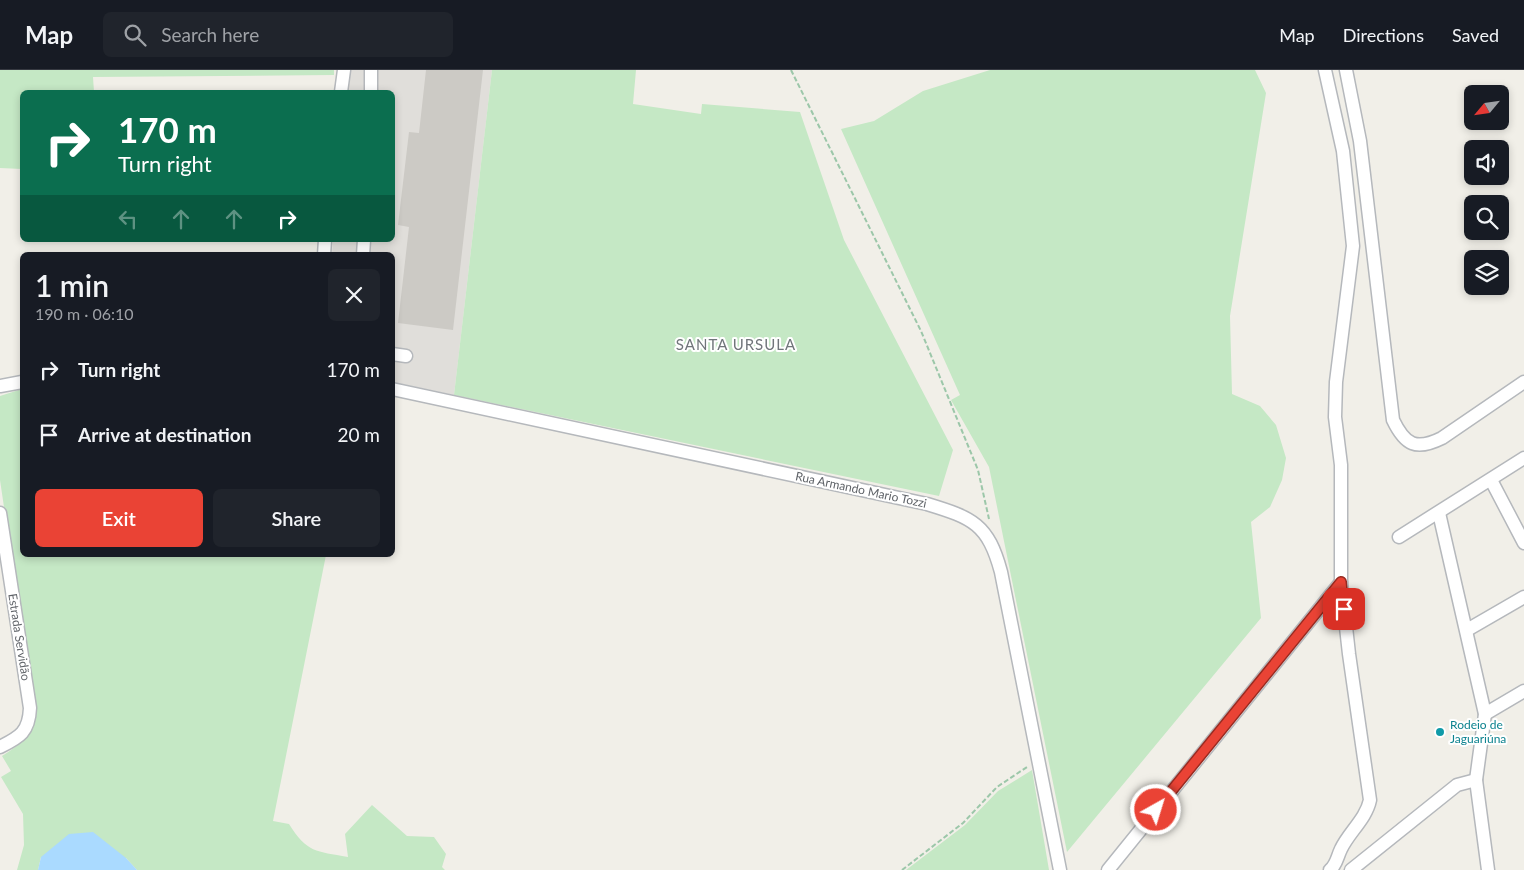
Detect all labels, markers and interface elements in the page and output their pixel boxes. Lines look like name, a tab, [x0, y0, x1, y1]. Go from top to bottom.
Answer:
search box	[103, 12, 453, 57]
text: Map	[25, 20, 73, 49]
icon: search	[121, 21, 149, 49]
text: Search here	[161, 23, 259, 46]
text: Map	[1279, 24, 1315, 46]
text: Directions	[1343, 24, 1424, 46]
text: Saved	[1452, 24, 1499, 46]
north arrow	[1464, 85, 1509, 130]
map controls	[1464, 85, 1509, 295]
text: 170 m	[118, 108, 217, 150]
icon: right	[35, 110, 100, 175]
button: sound	[1464, 140, 1509, 185]
text: Turn right	[118, 150, 212, 177]
button: search	[1464, 195, 1509, 240]
icon: left	[114, 205, 142, 233]
icon: ahead	[167, 205, 195, 233]
icon: ahead	[220, 205, 248, 233]
icon: right	[273, 205, 301, 233]
button: layers	[1464, 250, 1509, 295]
text: 1 min	[35, 267, 109, 303]
button: close	[328, 269, 380, 321]
text: 190 m · 06:10	[35, 304, 134, 323]
district label: SANTA URSULA	[676, 335, 796, 353]
icon: right	[35, 356, 63, 384]
text: Turn right	[78, 358, 160, 381]
text: 170 m	[326, 358, 380, 381]
icon: arrive	[35, 421, 63, 449]
text: Arrive at destination	[78, 423, 251, 446]
text: 20 m	[337, 423, 380, 446]
street label: Rua Armando Mario Tozzi	[794, 468, 928, 511]
button: Exit	[35, 489, 203, 547]
button: Share	[213, 489, 380, 547]
pin	[1323, 588, 1365, 630]
street label: Estrada Servidão	[5, 592, 34, 682]
icon: arrive	[1330, 595, 1358, 623]
place label: Rodeio de Jaguariúna	[1450, 717, 1506, 746]
marker: Rodeio de Jaguariúna	[1434, 726, 1446, 738]
position arrow	[1129, 783, 1181, 835]

